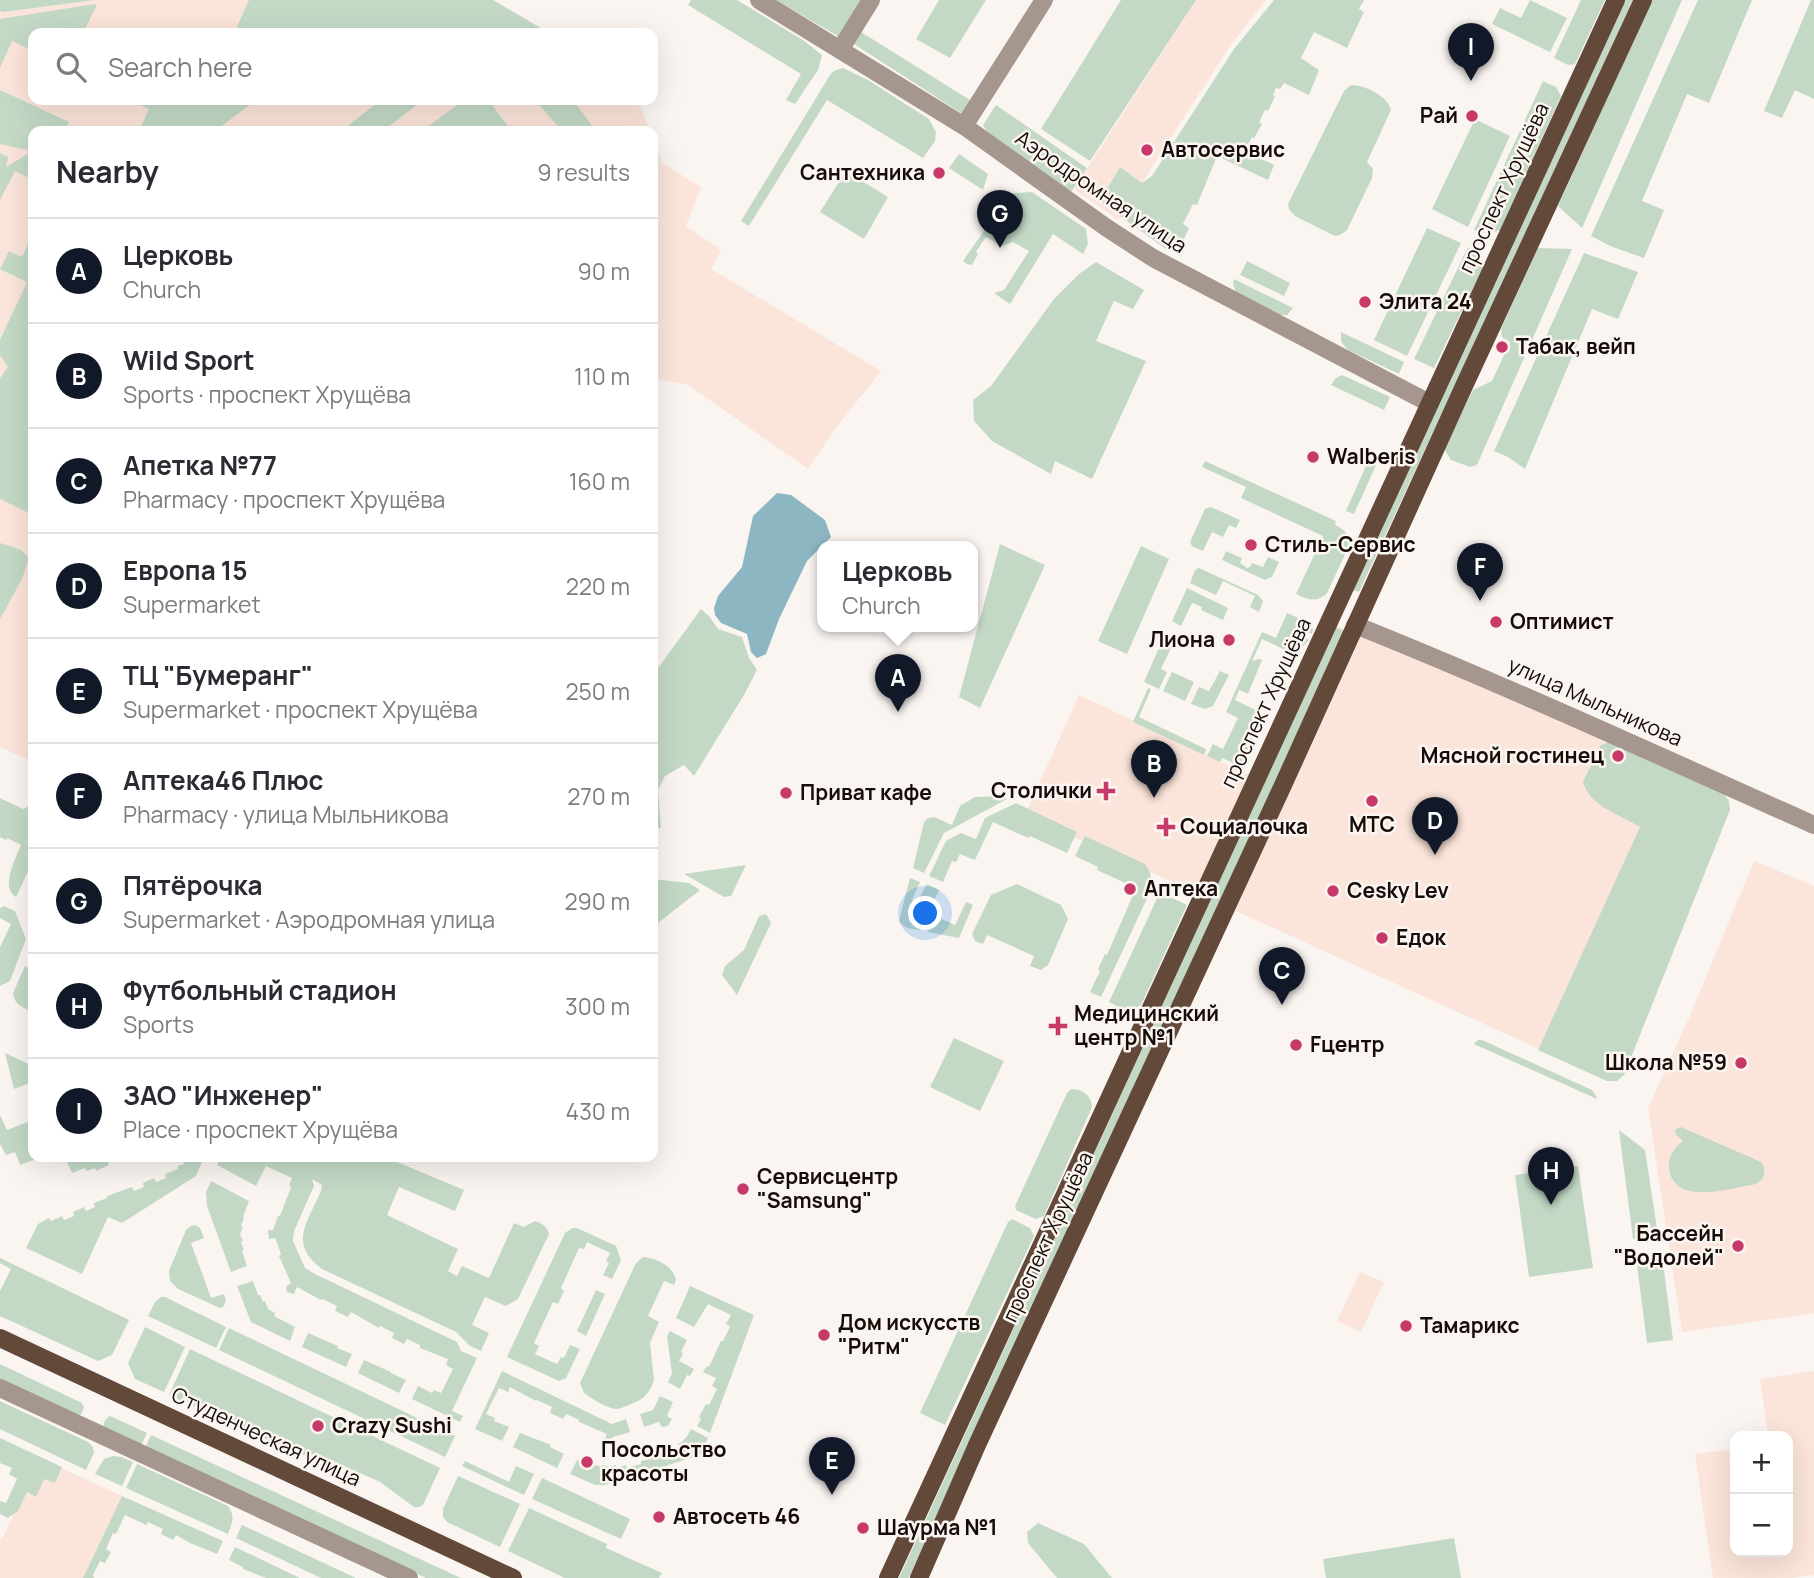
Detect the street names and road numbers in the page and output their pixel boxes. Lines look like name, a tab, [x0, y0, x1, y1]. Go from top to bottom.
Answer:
street label: проспект Хрущёва	[1451, 98, 1555, 277]
street label: Аэродромная улица	[1010, 123, 1193, 259]
street label: проспект Хрущёва	[1213, 613, 1317, 792]
street label: улица Мыльникова	[1504, 650, 1687, 752]
street label: проспект Хрущёва	[995, 1147, 1099, 1326]
street label: Студенческая улица	[167, 1380, 366, 1492]

